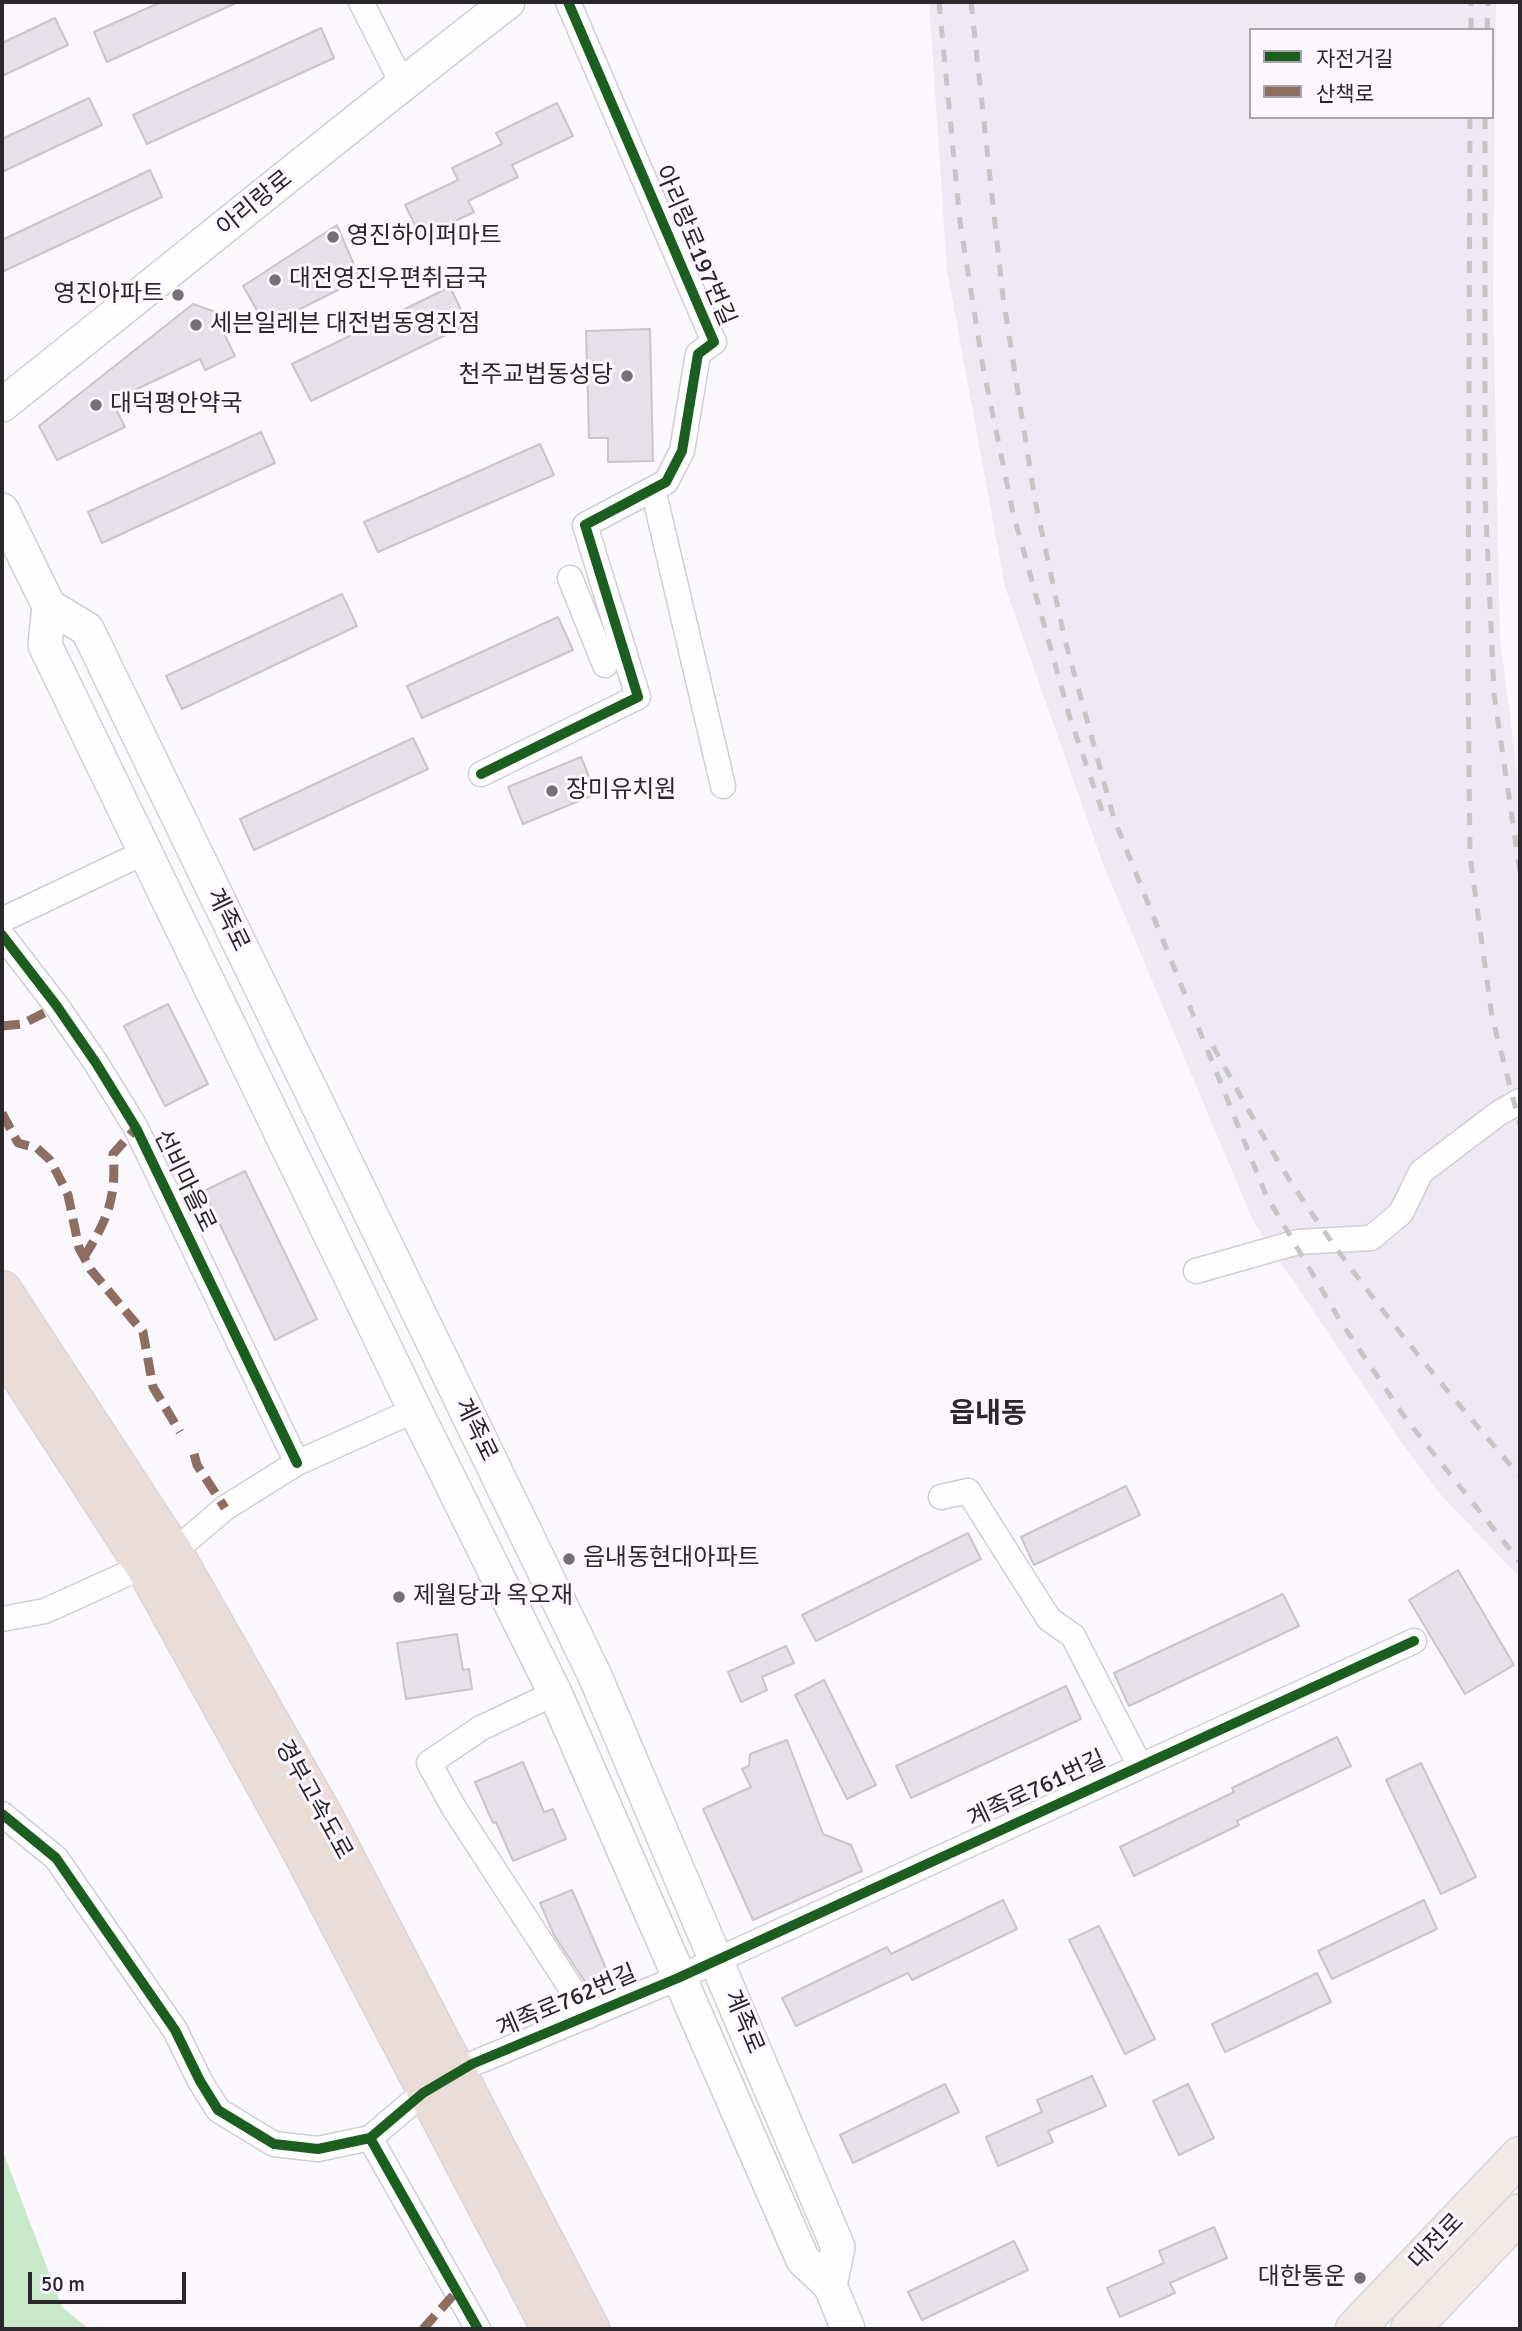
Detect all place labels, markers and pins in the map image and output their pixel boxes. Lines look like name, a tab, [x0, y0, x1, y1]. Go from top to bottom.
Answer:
place label: 영진하이퍼마트	[347, 223, 502, 251]
marker: 영진하이퍼마트	[325, 229, 341, 245]
place label: 대전영진우편취급국	[289, 266, 488, 294]
marker: 대전영진우편취급국	[267, 272, 283, 288]
place label: 영진아파트	[54, 281, 164, 309]
marker: 영진아파트	[170, 287, 186, 303]
place label: 세븐일레븐 대전법동영진점	[210, 311, 480, 339]
marker: 세븐일레븐 대전법동영진점	[188, 317, 204, 333]
place label: 천주교법동성당	[458, 362, 613, 390]
marker: 천주교법동성당	[619, 368, 635, 384]
place label: 대덕평안약국	[110, 391, 242, 419]
marker: 대덕평안약국	[88, 397, 104, 413]
place label: 장미유치원	[566, 777, 676, 805]
marker: 장미유치원	[544, 783, 560, 799]
place label: 읍내동현대아파트	[583, 1545, 760, 1573]
marker: 읍내동현대아파트	[561, 1551, 577, 1567]
place label: 제월당과 옥오재	[413, 1583, 573, 1611]
marker: 제월당과 옥오재	[391, 1589, 407, 1605]
place label: 대한통운	[1258, 2264, 1346, 2292]
marker: 대한통운	[1352, 2270, 1368, 2286]

